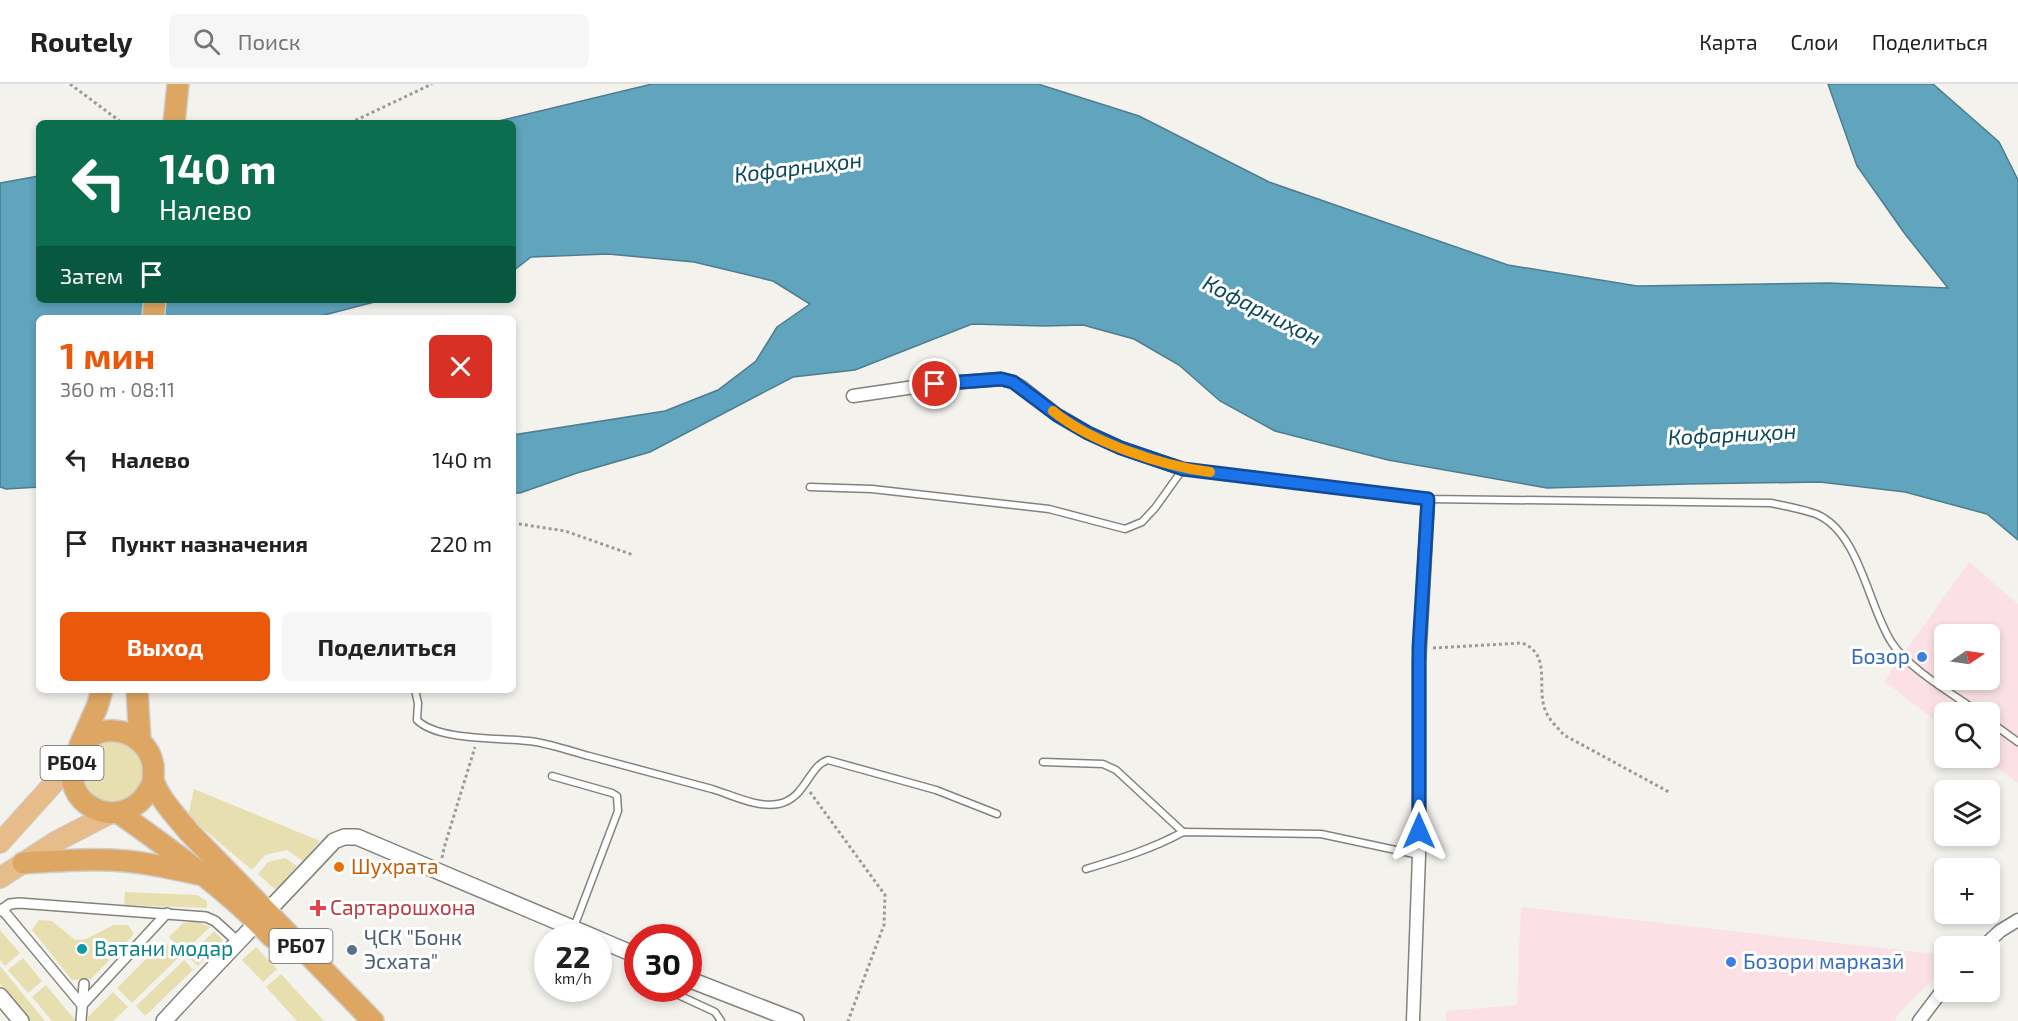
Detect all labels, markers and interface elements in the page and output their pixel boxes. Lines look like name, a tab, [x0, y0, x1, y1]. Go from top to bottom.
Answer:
search box	[169, 14, 589, 68]
text: Routely	[30, 24, 133, 58]
icon: search	[190, 25, 223, 58]
text: Поиск	[238, 28, 301, 54]
text: Карта	[1699, 29, 1758, 54]
text: Слои	[1791, 29, 1839, 54]
text: Поделиться	[1872, 29, 1988, 54]
text: 140 m	[159, 142, 276, 192]
icon: left	[60, 144, 138, 222]
water label: Кофарниҳон	[732, 145, 863, 187]
text: Налево	[159, 193, 252, 225]
icon: arrive	[135, 258, 168, 291]
text: Затем	[60, 262, 123, 288]
water label: Кофарниҳон	[1199, 268, 1326, 350]
text: 1 мин	[60, 333, 155, 376]
button: close	[429, 335, 492, 398]
pin	[909, 358, 960, 409]
icon: arrive	[918, 367, 951, 400]
text: 360 m · 08:11	[60, 377, 175, 401]
water label: Кофарниҳон	[1667, 417, 1797, 449]
icon: left	[60, 443, 93, 476]
text: Налево	[111, 446, 190, 472]
text: 140 m	[432, 446, 492, 472]
icon: arrive	[60, 527, 93, 560]
text: Пункт назначения	[111, 530, 308, 556]
text: 220 m	[430, 530, 492, 556]
button: Выход	[60, 612, 270, 681]
button: Поделиться	[282, 612, 492, 681]
north arrow	[1934, 624, 2000, 690]
map controls	[1934, 624, 2000, 1002]
place label: Бозор	[1851, 643, 1910, 668]
marker: Бозор	[1915, 650, 1929, 664]
button: search	[1934, 702, 2000, 768]
road number: РБ04	[40, 746, 104, 780]
button: layers	[1934, 780, 2000, 846]
position arrow	[1387, 799, 1451, 863]
place label: Шухрата	[351, 853, 439, 879]
button: +	[1934, 858, 2000, 924]
marker: Шухрата	[332, 860, 346, 874]
place label: Сартарошхона	[330, 894, 476, 919]
marker: Сартарошхона	[311, 901, 325, 915]
place label: ҶСК "Бонк Эсхата"	[364, 924, 462, 973]
speed limit sign: 30	[624, 924, 702, 1002]
road number: РБ07	[270, 929, 332, 963]
place label: Ватани модар	[94, 935, 233, 960]
button: −	[1934, 936, 2000, 1002]
text: 22	[556, 938, 590, 974]
marker: Ватани модар	[75, 942, 89, 956]
marker: ҶСК "Бонк Эсхата"	[345, 943, 359, 957]
place label: Бозори марказӣ	[1743, 948, 1904, 973]
marker: Бозори марказӣ	[1724, 955, 1738, 969]
text: km/h	[554, 969, 592, 987]

